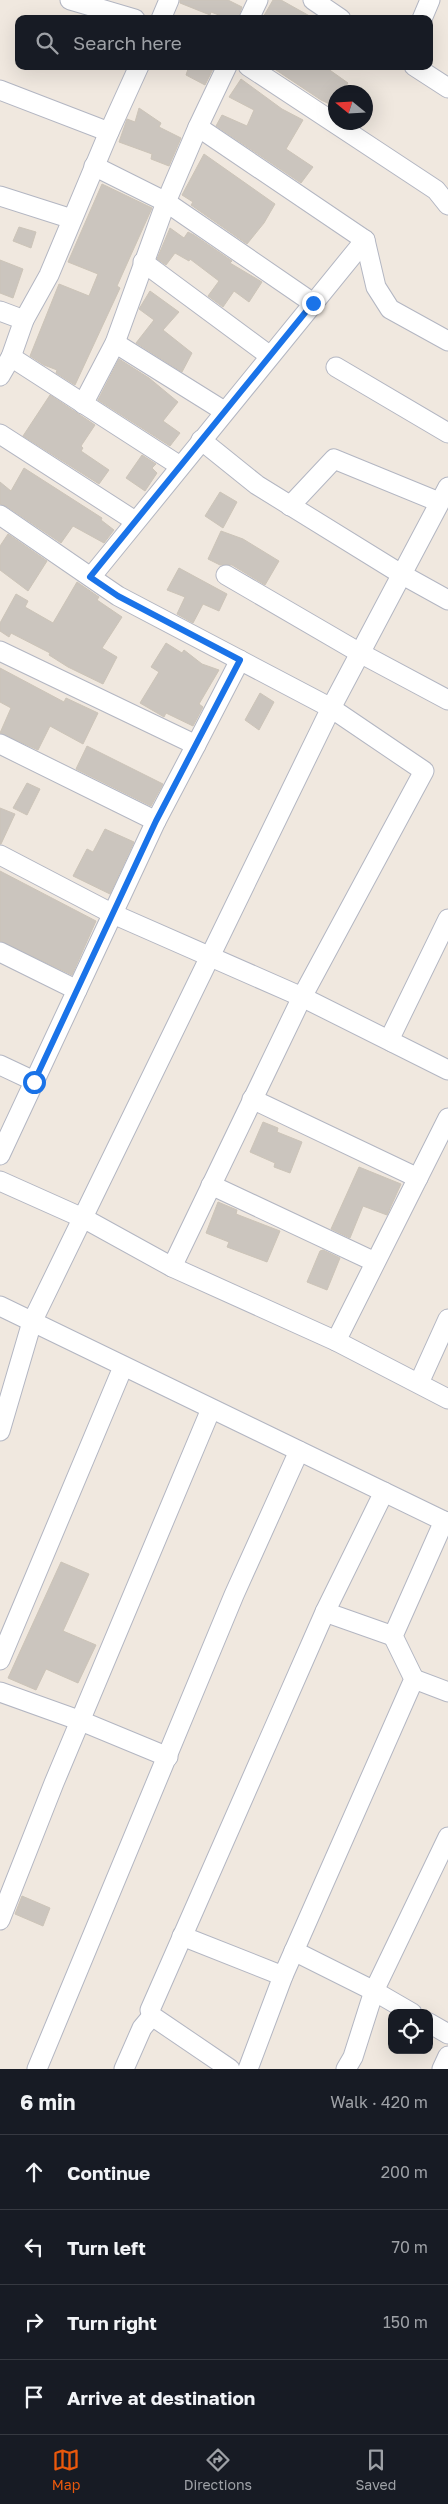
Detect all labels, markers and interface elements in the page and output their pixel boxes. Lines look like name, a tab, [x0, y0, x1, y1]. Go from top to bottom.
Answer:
search box	[15, 15, 433, 70]
icon: search	[33, 29, 61, 57]
text: Search here	[73, 31, 182, 54]
north arrow	[328, 85, 373, 130]
route end	[302, 292, 325, 315]
route start	[23, 1071, 46, 1094]
map controls	[388, 2009, 433, 2054]
button: locate	[388, 2009, 433, 2054]
text: 6 min	[20, 2089, 75, 2115]
text: Walk · 420 m	[330, 2092, 428, 2112]
icon: ahead	[20, 2158, 48, 2186]
text: Continue	[67, 2161, 150, 2184]
text: 200 m	[381, 2162, 428, 2182]
icon: left	[20, 2233, 48, 2261]
text: Turn left	[67, 2236, 146, 2259]
text: 70 m	[391, 2237, 428, 2257]
icon: right	[20, 2308, 48, 2336]
text: Turn right	[67, 2311, 157, 2334]
text: 150 m	[383, 2312, 428, 2332]
icon: arrive	[20, 2383, 48, 2411]
text: Arrive at destination	[67, 2386, 255, 2409]
tab: Map	[52, 2446, 80, 2493]
tab: Directions	[184, 2446, 252, 2493]
tab: Saved	[355, 2446, 396, 2493]

